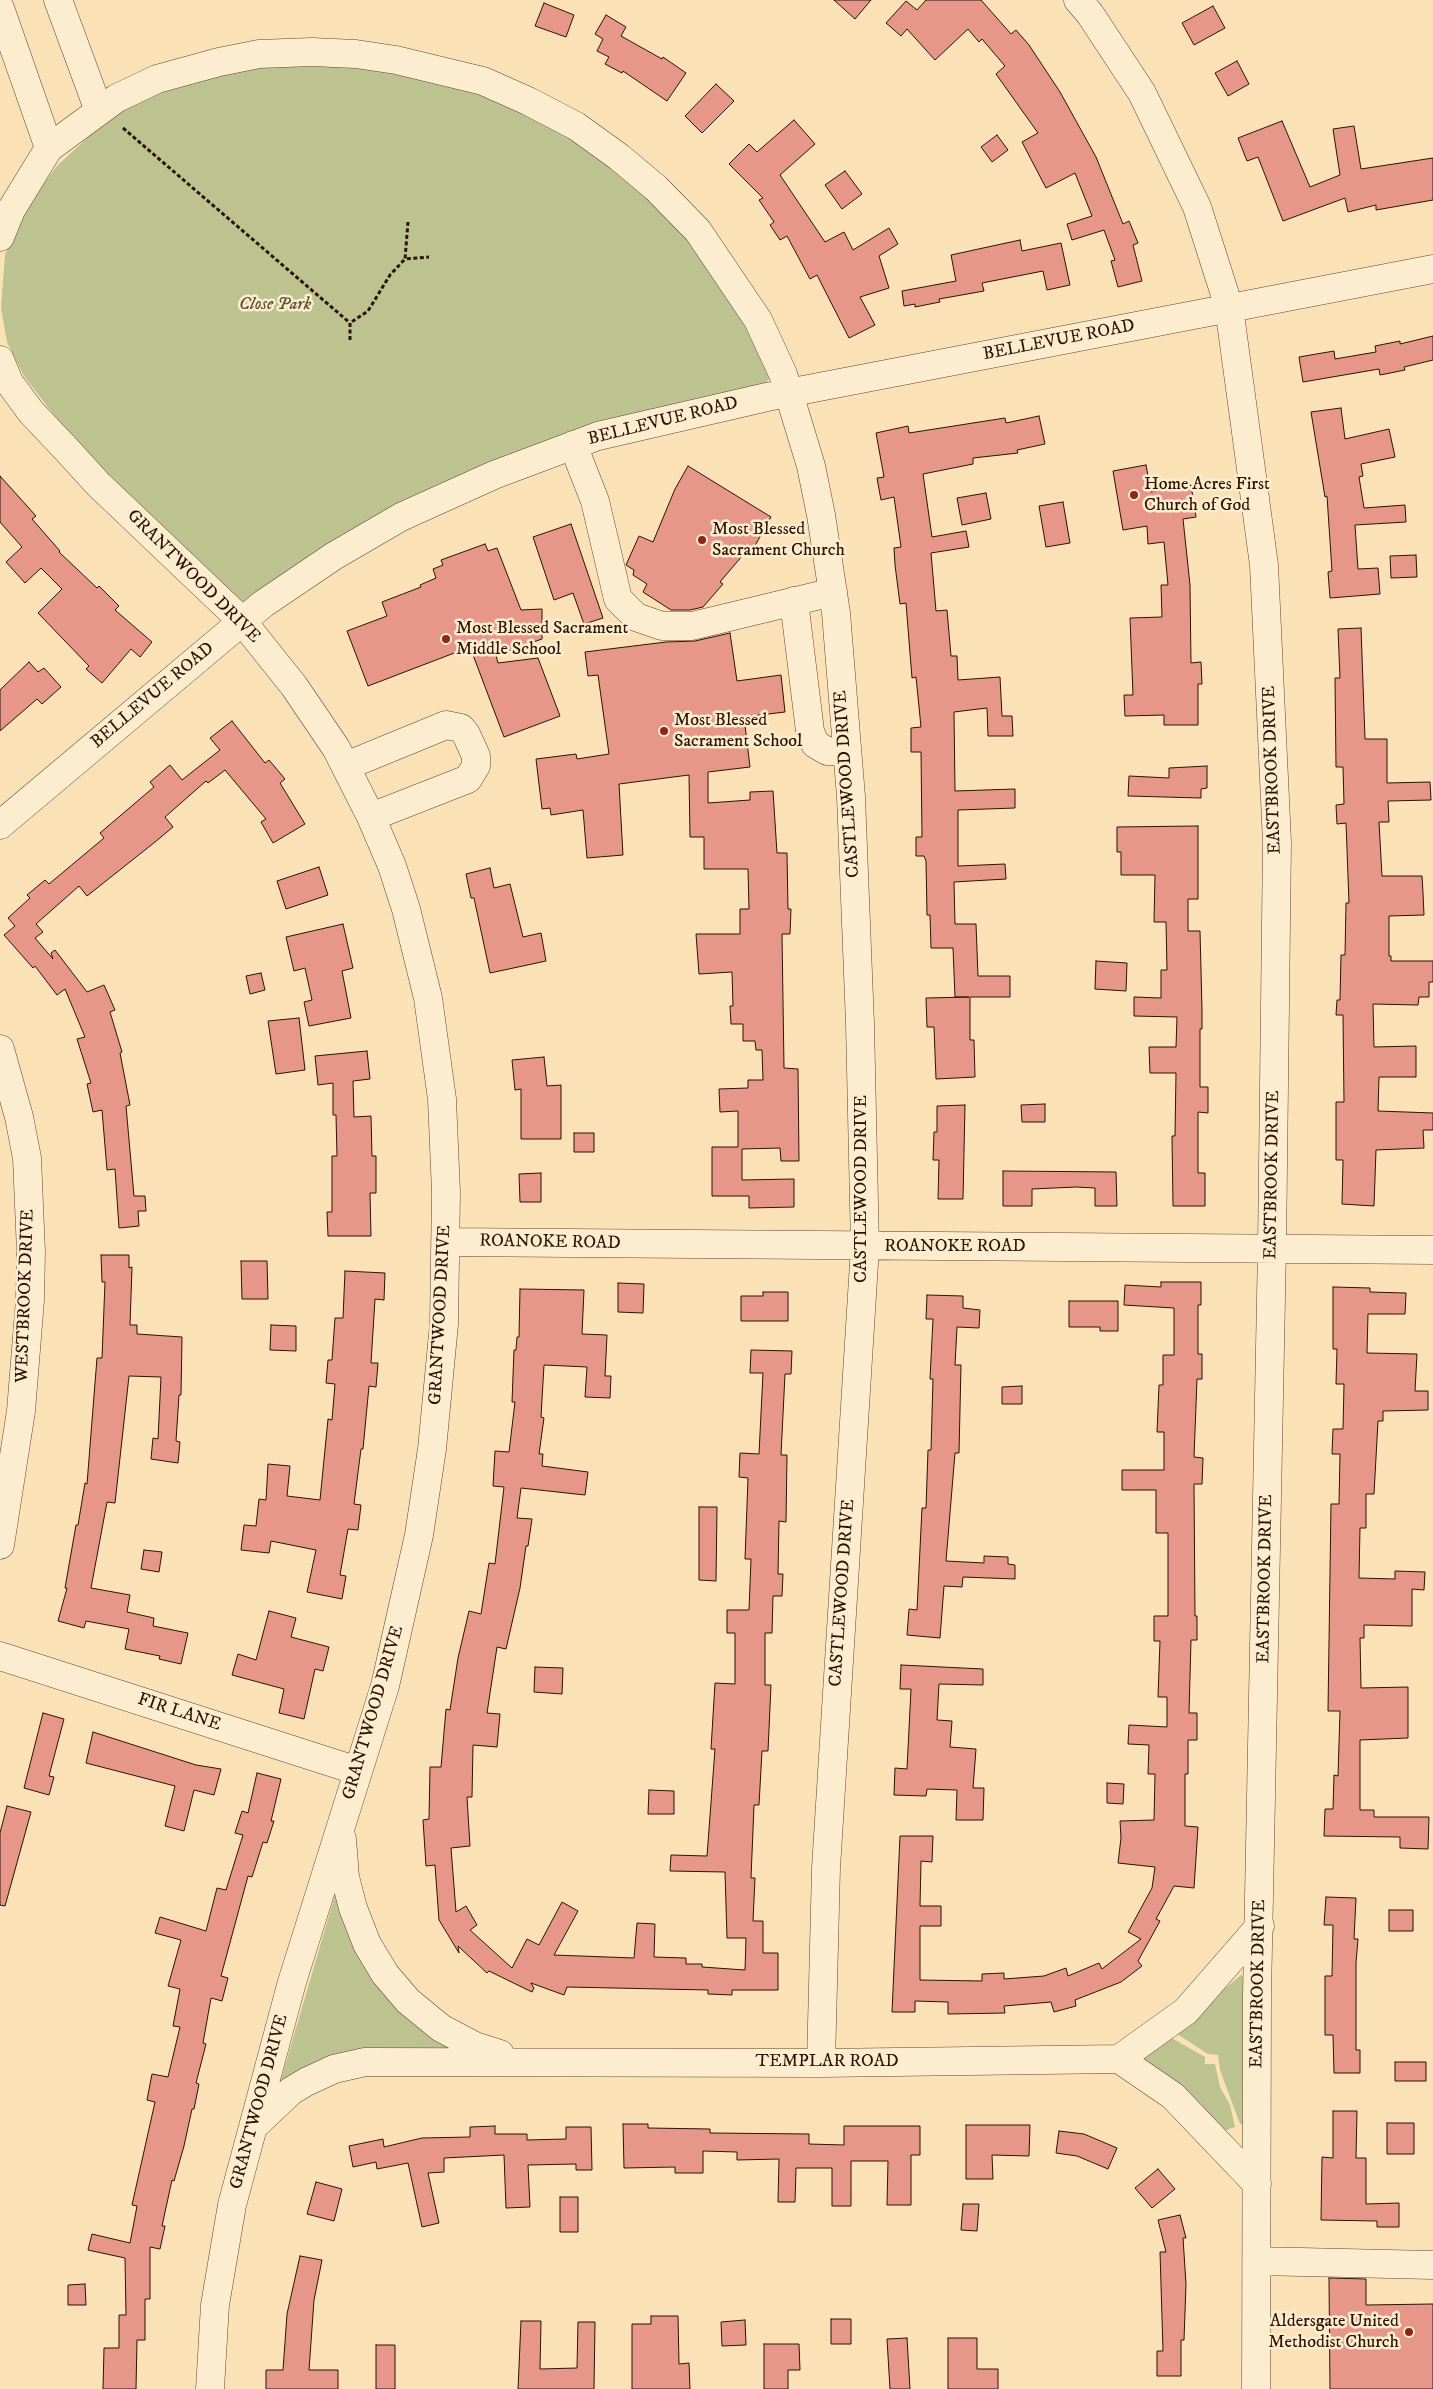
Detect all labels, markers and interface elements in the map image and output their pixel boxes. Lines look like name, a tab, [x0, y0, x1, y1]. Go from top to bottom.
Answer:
park label: Close Park	[239, 294, 311, 316]
street label: BELLEVUE ROAD	[981, 316, 1137, 366]
street label: BELLEVUE ROAD	[586, 393, 740, 451]
place label: Home Acres First Church of God	[1144, 474, 1270, 516]
marker: Home Acres First Church of God	[1128, 489, 1140, 501]
street label: GRANTWOOD DRIVE	[122, 506, 264, 648]
place label: Most Blessed Sacrament Church	[712, 519, 845, 562]
marker: Most Blessed Sacrament Church	[696, 534, 708, 546]
place label: Most Blessed Sacrament Middle School	[456, 618, 628, 660]
marker: Most Blessed Sacrament Middle School	[440, 633, 452, 645]
street label: BELLEVUE ROAD	[87, 638, 219, 754]
street label: EASTBROOK DRIVE	[1259, 685, 1287, 855]
street label: CASTLEWOOD DRIVE	[831, 690, 865, 878]
place label: Most Blessed Sacrament School	[674, 710, 802, 752]
marker: Most Blessed Sacrament School	[658, 725, 670, 737]
street label: EASTBROOK DRIVE	[1261, 1090, 1285, 1260]
street label: CASTLEWOOD DRIVE	[851, 1095, 873, 1283]
street label: WESTBROOK DRIVE	[12, 1209, 40, 1383]
street label: GRANTWOOD DRIVE	[426, 1224, 456, 1406]
street label: ROANOKE ROAD	[479, 1231, 621, 1255]
street label: ROANOKE ROAD	[884, 1236, 1026, 1258]
street label: EASTBROOK DRIVE	[1254, 1494, 1278, 1664]
street label: CASTLEWOOD DRIVE	[826, 1499, 860, 1687]
street label: GRANTWOOD DRIVE	[339, 1623, 409, 1803]
street label: FIR LANE	[135, 1689, 223, 1737]
street label: EASTBROOK DRIVE	[1247, 1899, 1271, 2069]
street label: GRANTWOOD DRIVE	[226, 2012, 294, 2192]
street label: TEMPLAR ROAD	[755, 2051, 899, 2073]
place label: Aldersgate United Methodist Church	[1268, 2311, 1399, 2354]
marker: Aldersgate United Methodist Church	[1403, 2326, 1415, 2338]

